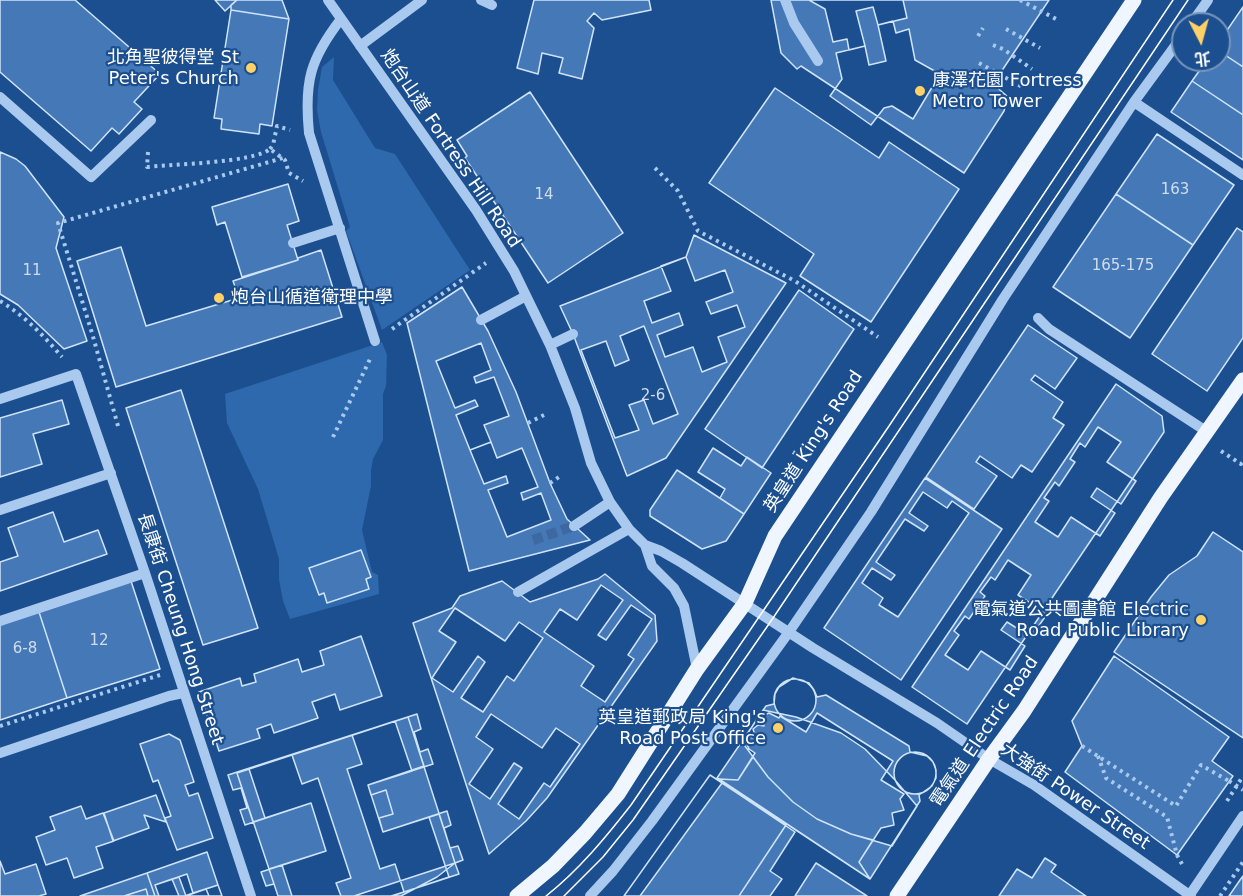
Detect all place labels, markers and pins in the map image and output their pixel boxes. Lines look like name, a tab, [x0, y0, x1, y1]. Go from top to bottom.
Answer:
place label: 北角聖彼得堂 St Peter's Church	[107, 47, 239, 90]
marker: 北角聖彼得堂 St Peter's Church	[244, 61, 258, 75]
place label: 康澤花園 Fortress Metro Tower	[932, 70, 1082, 112]
marker: 康澤花園 Fortress Metro Tower	[913, 84, 927, 98]
place label: 炮台山循道衛理中學	[231, 287, 393, 309]
marker: 炮台山循道衛理中學	[212, 291, 226, 305]
place label: 電氣道公共圖書館 Electric Road Public Library	[973, 599, 1189, 642]
marker: 電氣道公共圖書館 Electric Road Public Library	[1194, 613, 1208, 627]
place label: 英皇道郵政局 King's Road Post Office	[598, 707, 766, 750]
marker: 英皇道郵政局 King's Road Post Office	[771, 721, 785, 735]

